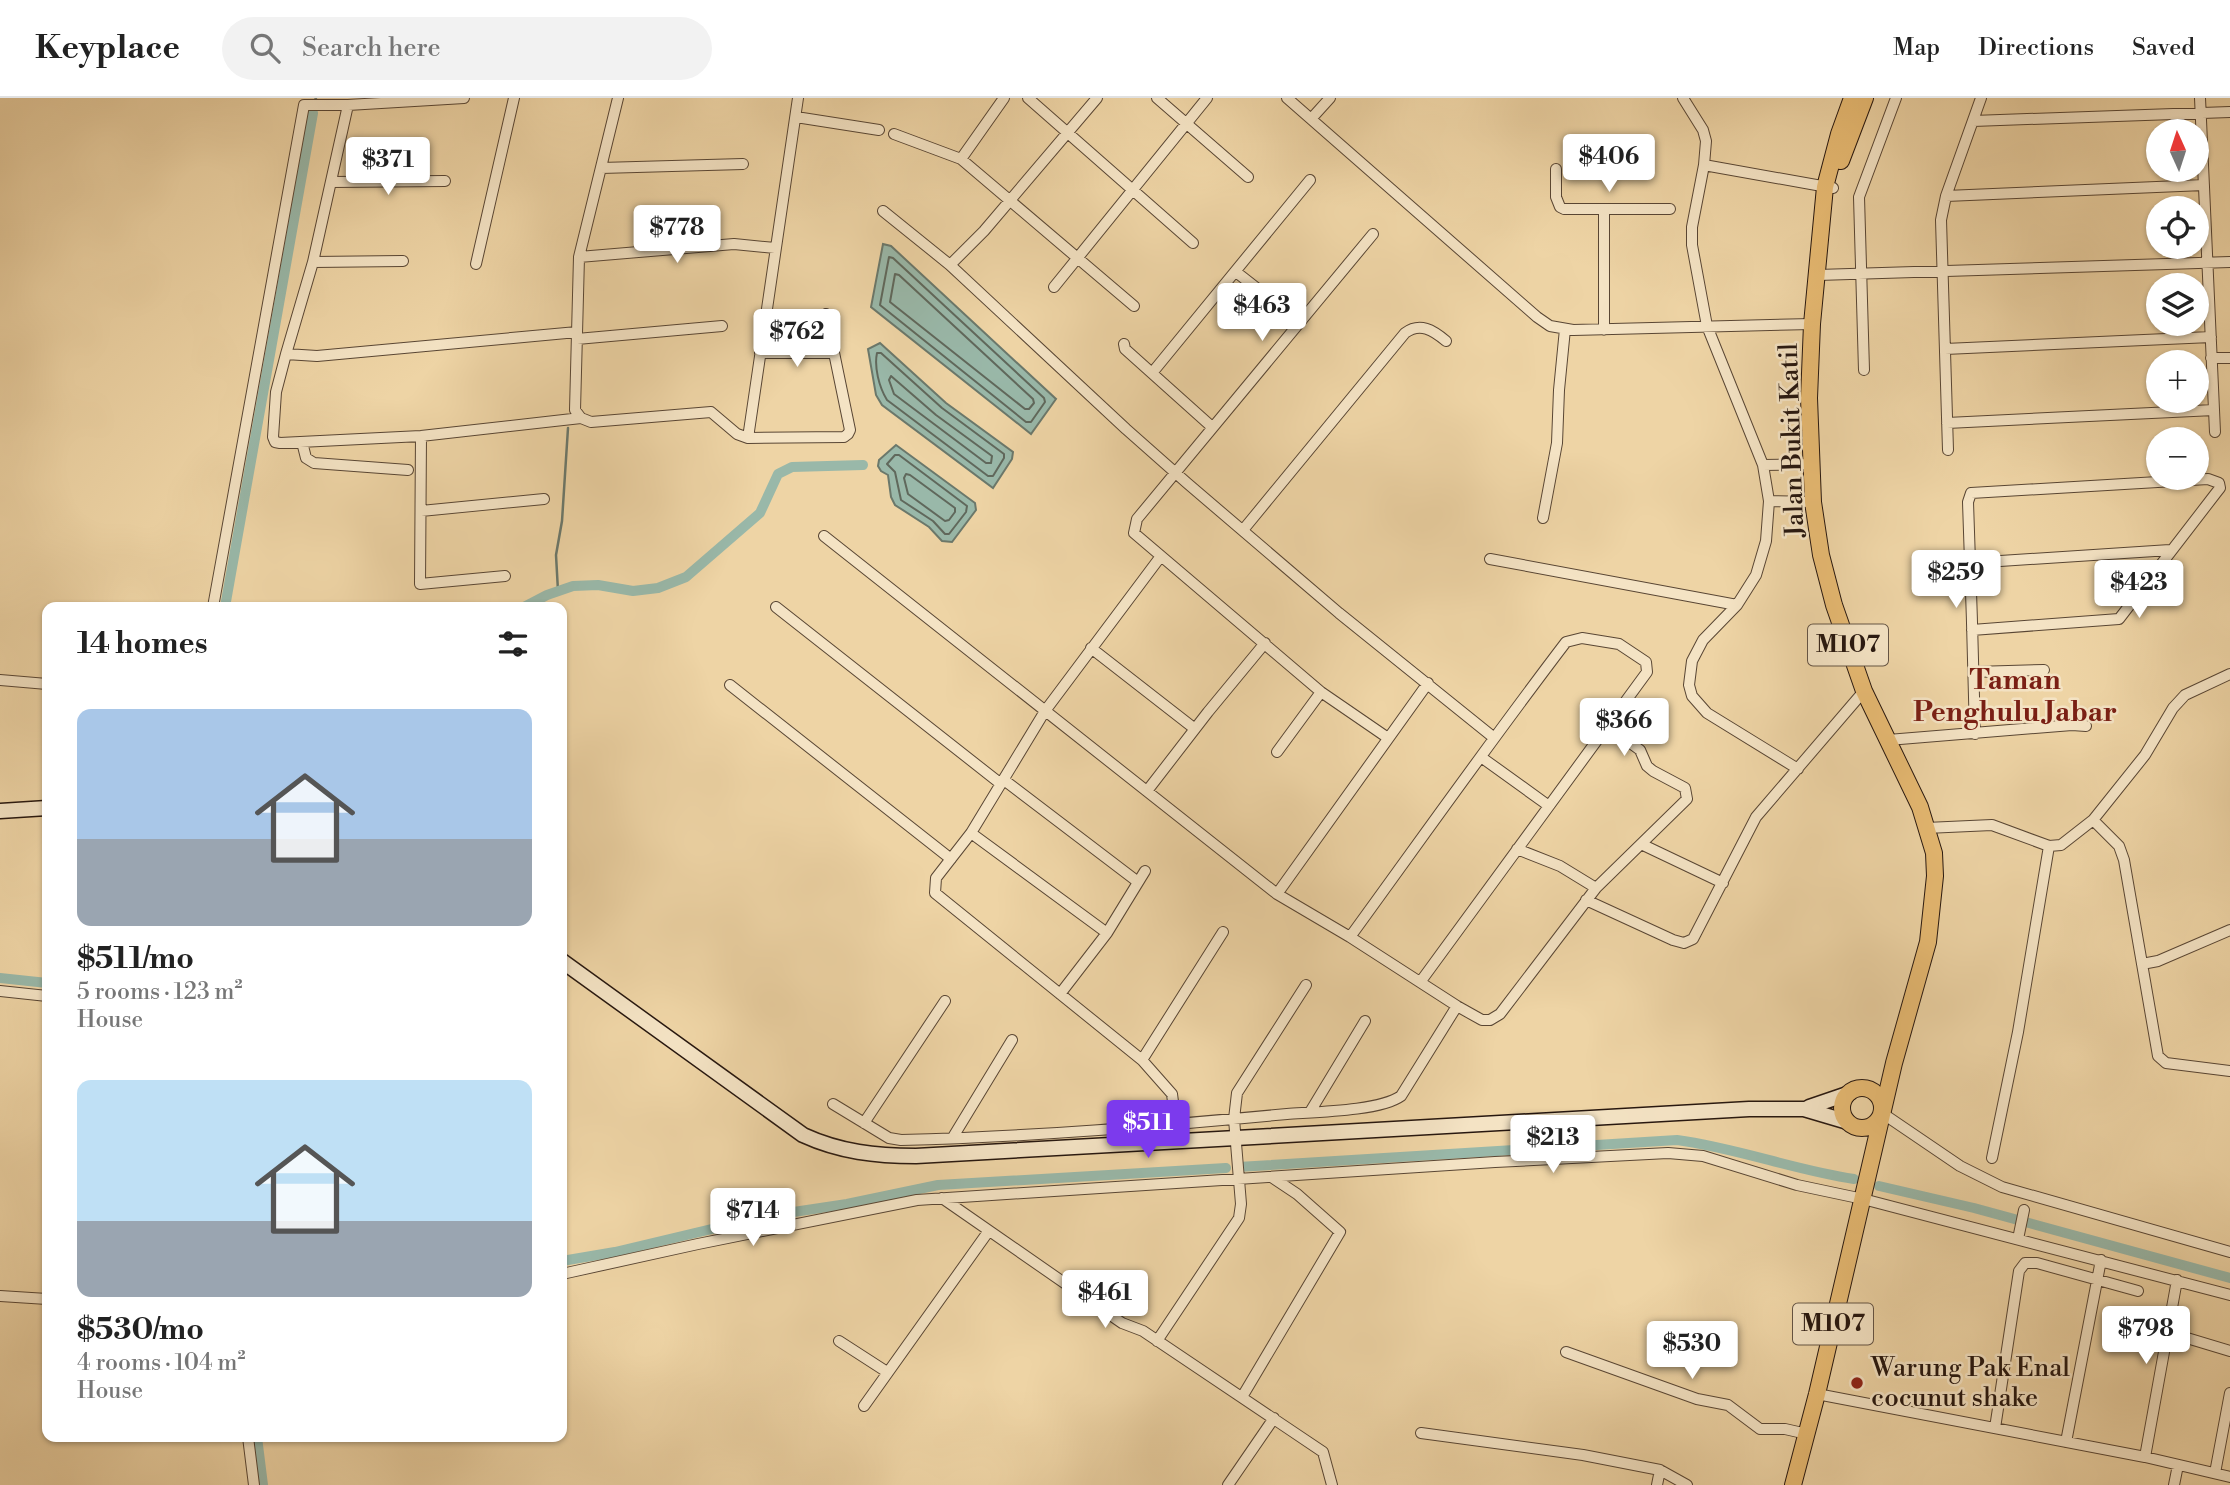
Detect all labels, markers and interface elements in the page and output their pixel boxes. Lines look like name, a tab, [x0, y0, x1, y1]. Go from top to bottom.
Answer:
search box	[222, 17, 712, 80]
text: Keyplace	[35, 28, 180, 69]
icon: search	[246, 29, 284, 67]
text: Search here	[302, 32, 441, 64]
text: Map	[1893, 33, 1940, 63]
text: Directions	[1978, 33, 2094, 63]
text: Saved	[2132, 33, 2195, 63]
north arrow	[2146, 119, 2208, 182]
map controls	[2146, 119, 2209, 490]
pin: $406	[1568, 134, 1650, 194]
pin: $371	[347, 138, 429, 197]
text: $406	[1579, 143, 1639, 171]
text: $371	[362, 146, 414, 174]
button: locate	[2146, 196, 2209, 259]
pin: $778	[636, 206, 718, 265]
text: $778	[650, 214, 704, 242]
button: layers	[2146, 273, 2209, 336]
pin: $463	[1221, 284, 1303, 343]
text: $463	[1233, 292, 1291, 320]
pin: $762	[756, 310, 838, 369]
text: $762	[769, 318, 825, 346]
street label: Jalan Bukit Katil	[1773, 342, 1811, 539]
button: +	[2146, 350, 2209, 413]
button: −	[2146, 427, 2209, 490]
pin: $259	[1915, 550, 1997, 610]
text: $259	[1928, 559, 1984, 587]
pin: $423	[2098, 560, 2180, 620]
text: $423	[2110, 569, 2168, 597]
road number: M107	[1808, 624, 1888, 666]
text: 14 homes	[77, 625, 208, 663]
icon: filters	[494, 625, 532, 663]
district label: Taman Penghulu Jabar	[1913, 663, 2117, 730]
pin: $366	[1583, 698, 1665, 758]
text: $366	[1596, 707, 1652, 735]
icon: home	[242, 755, 368, 881]
text: $511/mo	[77, 940, 194, 978]
text: 5 rooms · 123 m²	[77, 978, 243, 1006]
text: House	[77, 1006, 143, 1034]
pin: $511	[1107, 1100, 1189, 1160]
text: $511	[1123, 1109, 1173, 1137]
pin: $213	[1512, 1116, 1594, 1175]
text: $213	[1526, 1124, 1580, 1152]
icon: home	[242, 1126, 368, 1252]
pin: $714	[712, 1188, 794, 1248]
text: $714	[726, 1197, 780, 1225]
pin: $461	[1064, 1270, 1146, 1330]
text: $461	[1078, 1279, 1132, 1307]
road number: M107	[1793, 1304, 1873, 1344]
pin: $798	[2105, 1306, 2187, 1366]
text: $530/mo	[77, 1311, 204, 1349]
text: $798	[2118, 1315, 2174, 1343]
pin: $530	[1651, 1322, 1733, 1381]
text: $530	[1663, 1330, 1721, 1358]
text: 4 rooms · 104 m²	[77, 1349, 246, 1377]
place label: Warung Pak Enal cocunut shake	[1870, 1352, 2070, 1414]
marker: Warung Pak Enal cocunut shake	[1849, 1375, 1865, 1391]
text: House	[77, 1377, 143, 1405]

